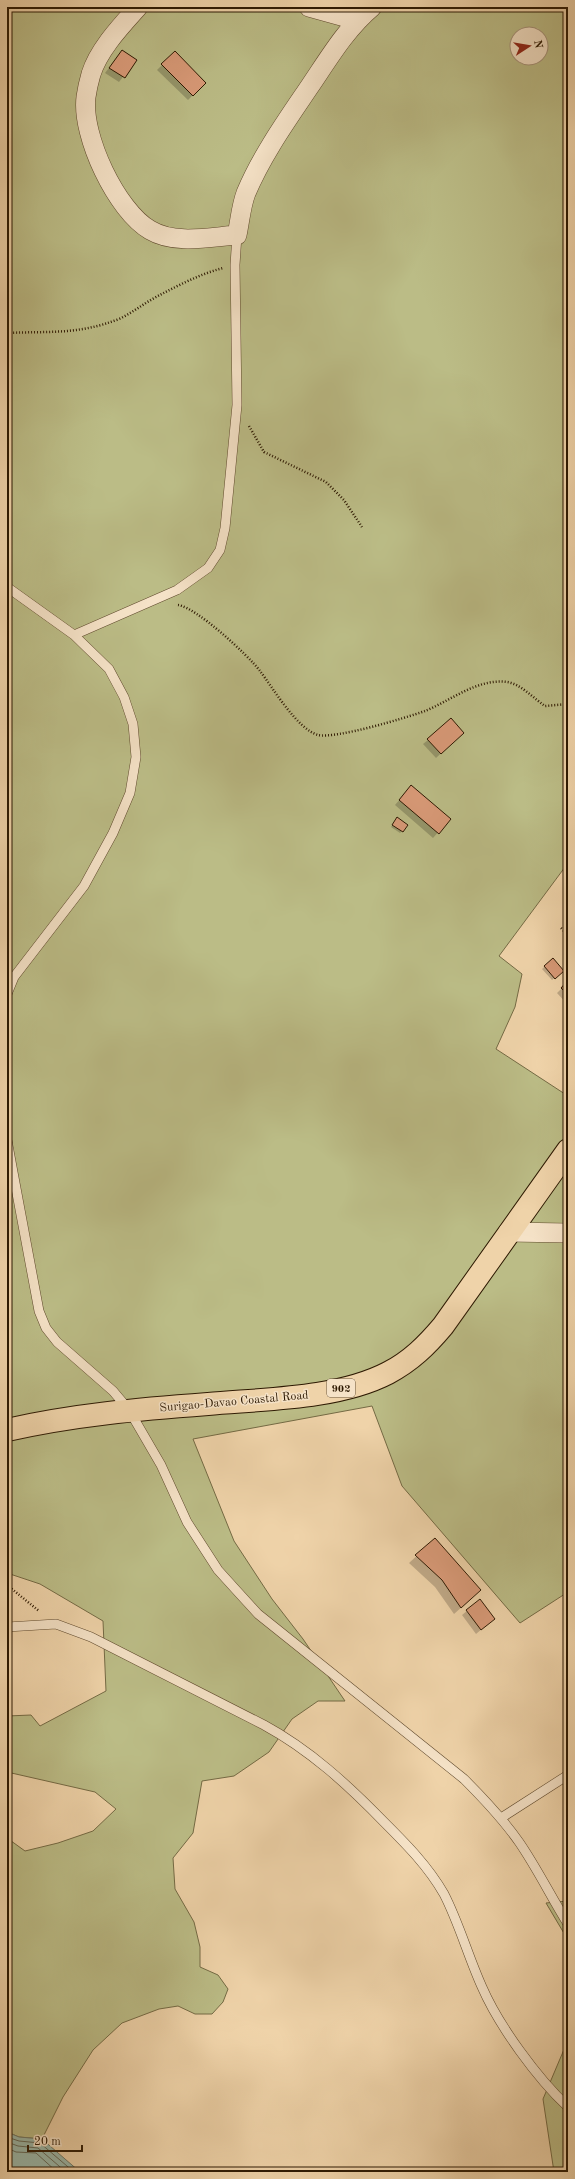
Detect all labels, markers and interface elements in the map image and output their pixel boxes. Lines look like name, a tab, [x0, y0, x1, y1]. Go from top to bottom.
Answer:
north arrow	[509, 26, 549, 66]
text: N	[531, 39, 544, 50]
road number: 902	[327, 1379, 355, 1397]
street label: Surigao-Davao Coastal Road	[159, 1390, 309, 1414]
scale bar	[28, 2127, 82, 2153]
text: 20 m	[34, 2136, 61, 2148]

